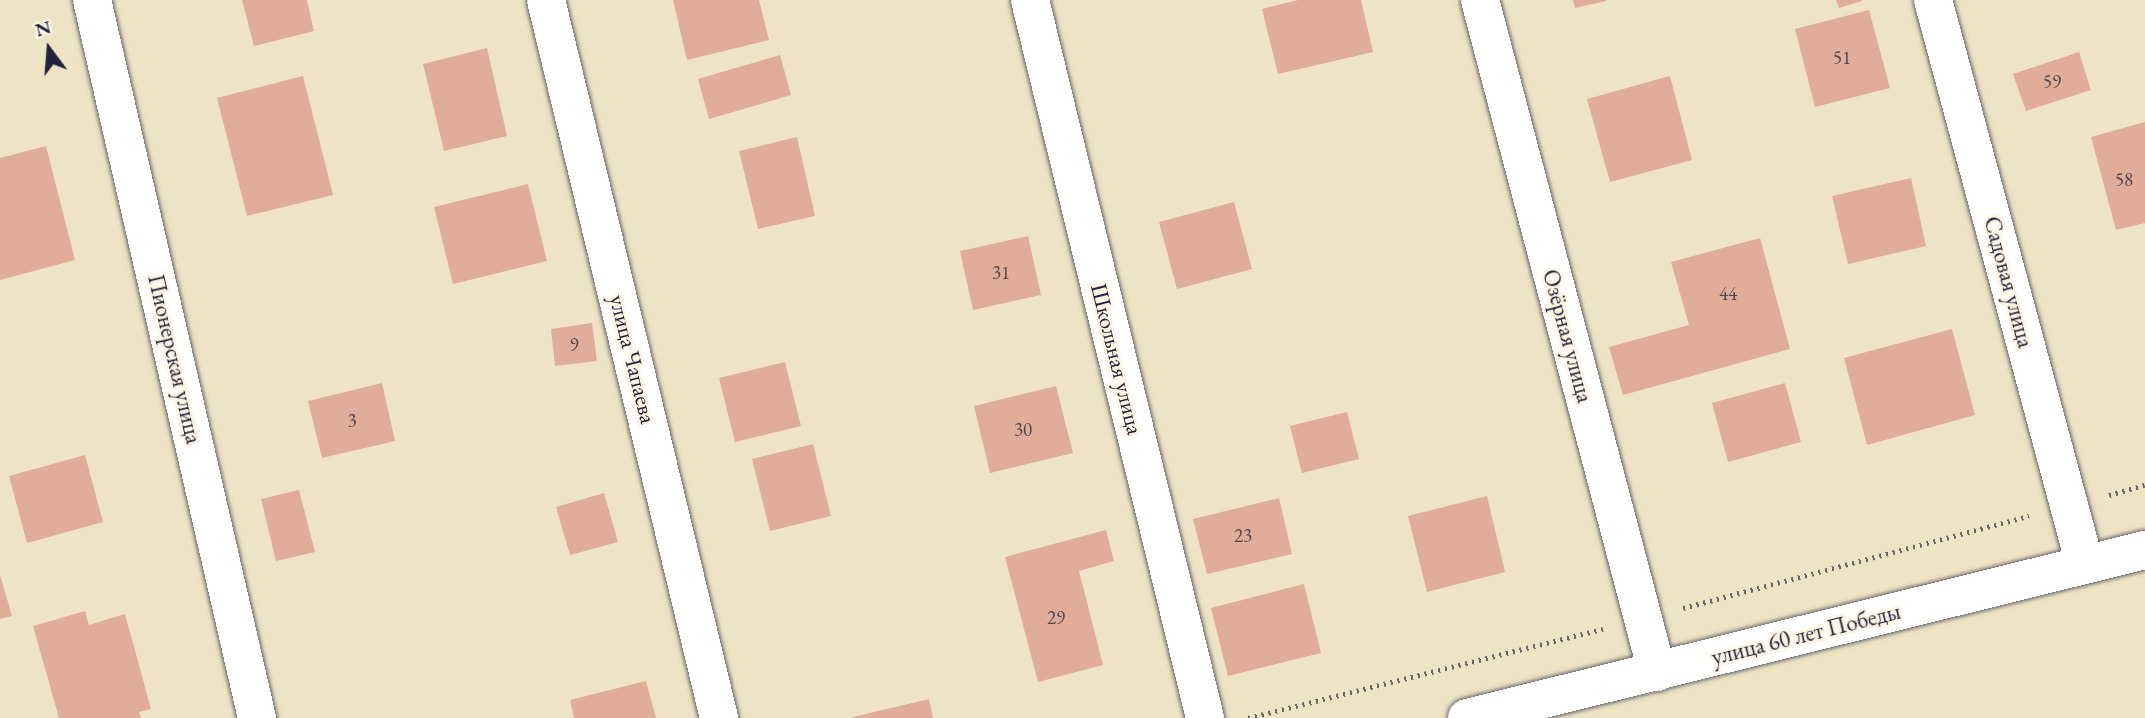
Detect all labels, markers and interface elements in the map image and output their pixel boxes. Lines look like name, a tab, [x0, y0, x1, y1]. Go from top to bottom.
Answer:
north arrow	[14, 14, 84, 84]
text: N	[32, 14, 54, 42]
house number: 51	[1833, 47, 1851, 69]
house number: 59	[2043, 71, 2061, 93]
house number: 58	[2115, 169, 2133, 191]
street label: Садовая улица	[1978, 213, 2040, 351]
house number: 31	[992, 262, 1010, 284]
street label: Озёрная улица	[1537, 266, 1599, 406]
street label: Пионерская улица	[142, 272, 208, 446]
street label: Школьная улица	[1085, 281, 1149, 437]
house number: 44	[1719, 283, 1737, 305]
street label: улица Чапаева	[604, 292, 662, 426]
house number: 9	[569, 334, 579, 356]
house number: 3	[347, 410, 357, 432]
house number: 30	[1014, 419, 1032, 441]
house number: 23	[1234, 525, 1252, 547]
street label: улица 60 лет Победы	[1709, 597, 1903, 671]
house number: 29	[1047, 607, 1065, 629]

